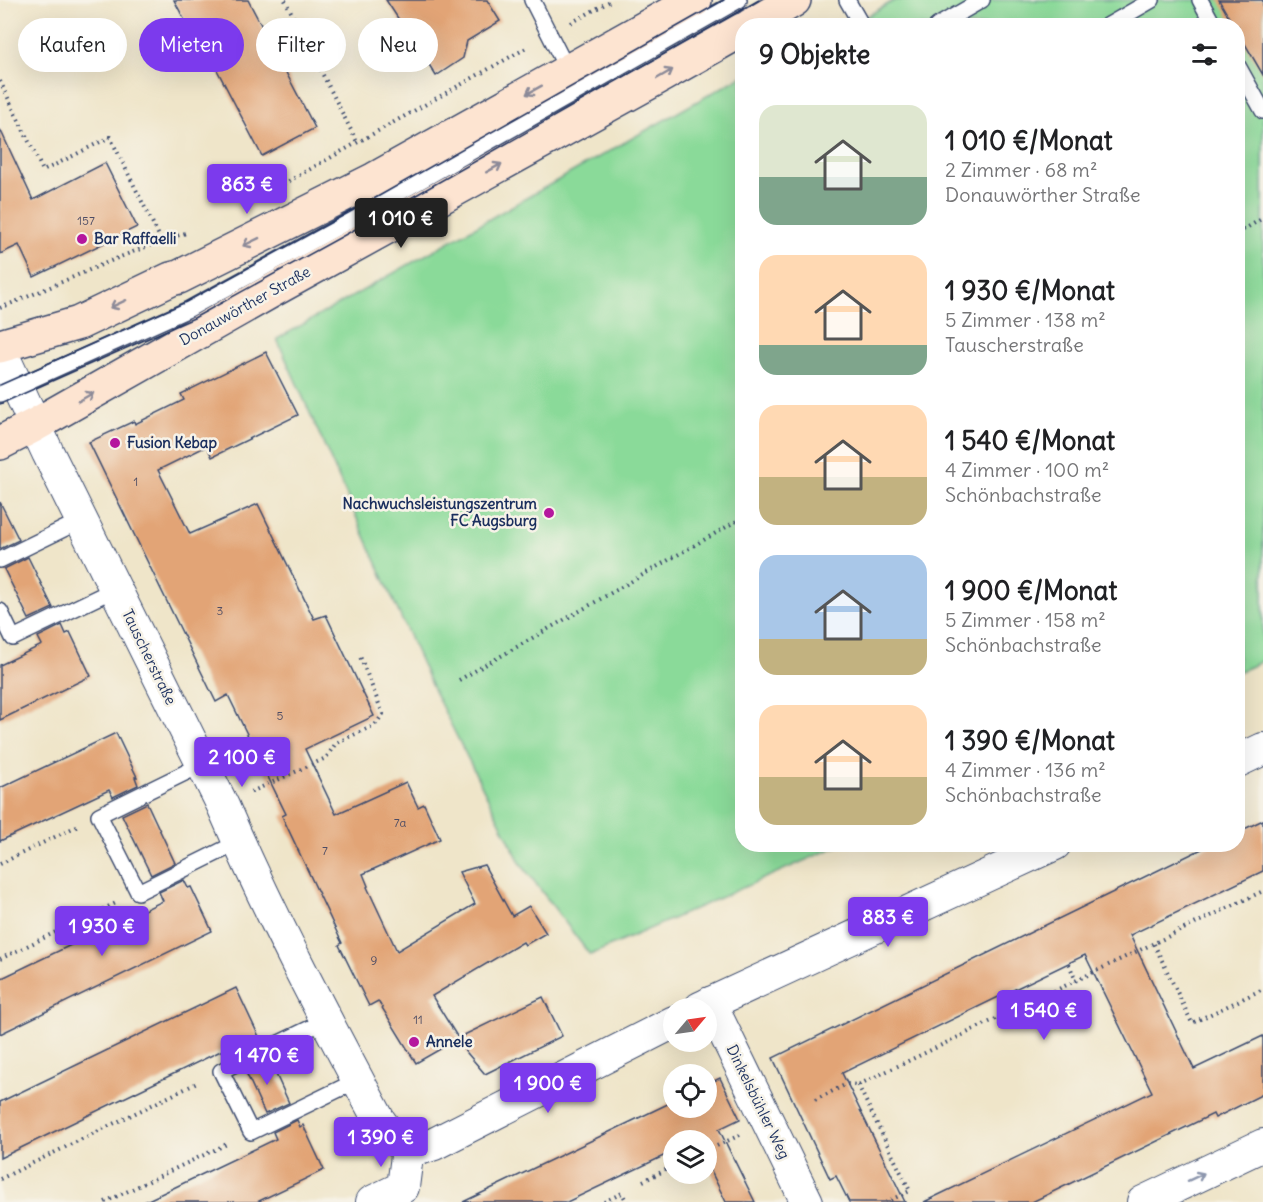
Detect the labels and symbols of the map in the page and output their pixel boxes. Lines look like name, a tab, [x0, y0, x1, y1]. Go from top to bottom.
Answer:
one-way arrow	[656, 68, 673, 80]
one-way arrow	[526, 84, 543, 96]
one-way arrow	[485, 162, 502, 174]
pin: 863 €	[205, 164, 289, 215]
pin: 1 010 €	[346, 198, 456, 249]
house number: 157	[77, 213, 95, 228]
place label: Bar Raffaelli	[94, 229, 176, 248]
marker: Bar Raffaelli	[75, 232, 89, 246]
one-way arrow	[242, 236, 260, 248]
street label: Donauwörther Straße	[176, 262, 314, 349]
one-way arrow	[110, 299, 128, 311]
one-way arrow	[77, 390, 94, 402]
place label: Fusion Kebap	[127, 433, 217, 453]
marker: Fusion Kebap	[108, 436, 122, 450]
house number: 1	[134, 474, 138, 489]
place label: Nachwuchsleistungszentrum FC Augsburg	[343, 494, 537, 531]
marker: Nachwuchsleistungszentrum FC Augsburg	[542, 506, 556, 520]
house number: 3	[217, 603, 224, 618]
street label: Tauscherstraße	[118, 606, 181, 708]
house number: 5	[277, 708, 284, 723]
pin: 2 100 €	[187, 737, 297, 788]
house number: 7a	[394, 815, 407, 830]
house number: 7	[322, 843, 328, 858]
pin: 883 €	[846, 897, 930, 948]
pin: 1 930 €	[47, 906, 157, 957]
house number: 9	[371, 953, 378, 968]
pin: 1 540 €	[989, 990, 1099, 1041]
north arrow	[663, 998, 717, 1052]
house number: 11	[413, 1012, 423, 1027]
place label: Annele	[426, 1032, 473, 1051]
pin: 1 470 €	[212, 1035, 322, 1086]
marker: Annele	[407, 1035, 421, 1049]
street label: Dinkelsbühler Weg	[723, 1042, 794, 1162]
pin: 1 900 €	[493, 1063, 603, 1114]
pin: 1 390 €	[326, 1117, 436, 1168]
one-way arrow	[1187, 1170, 1205, 1182]

